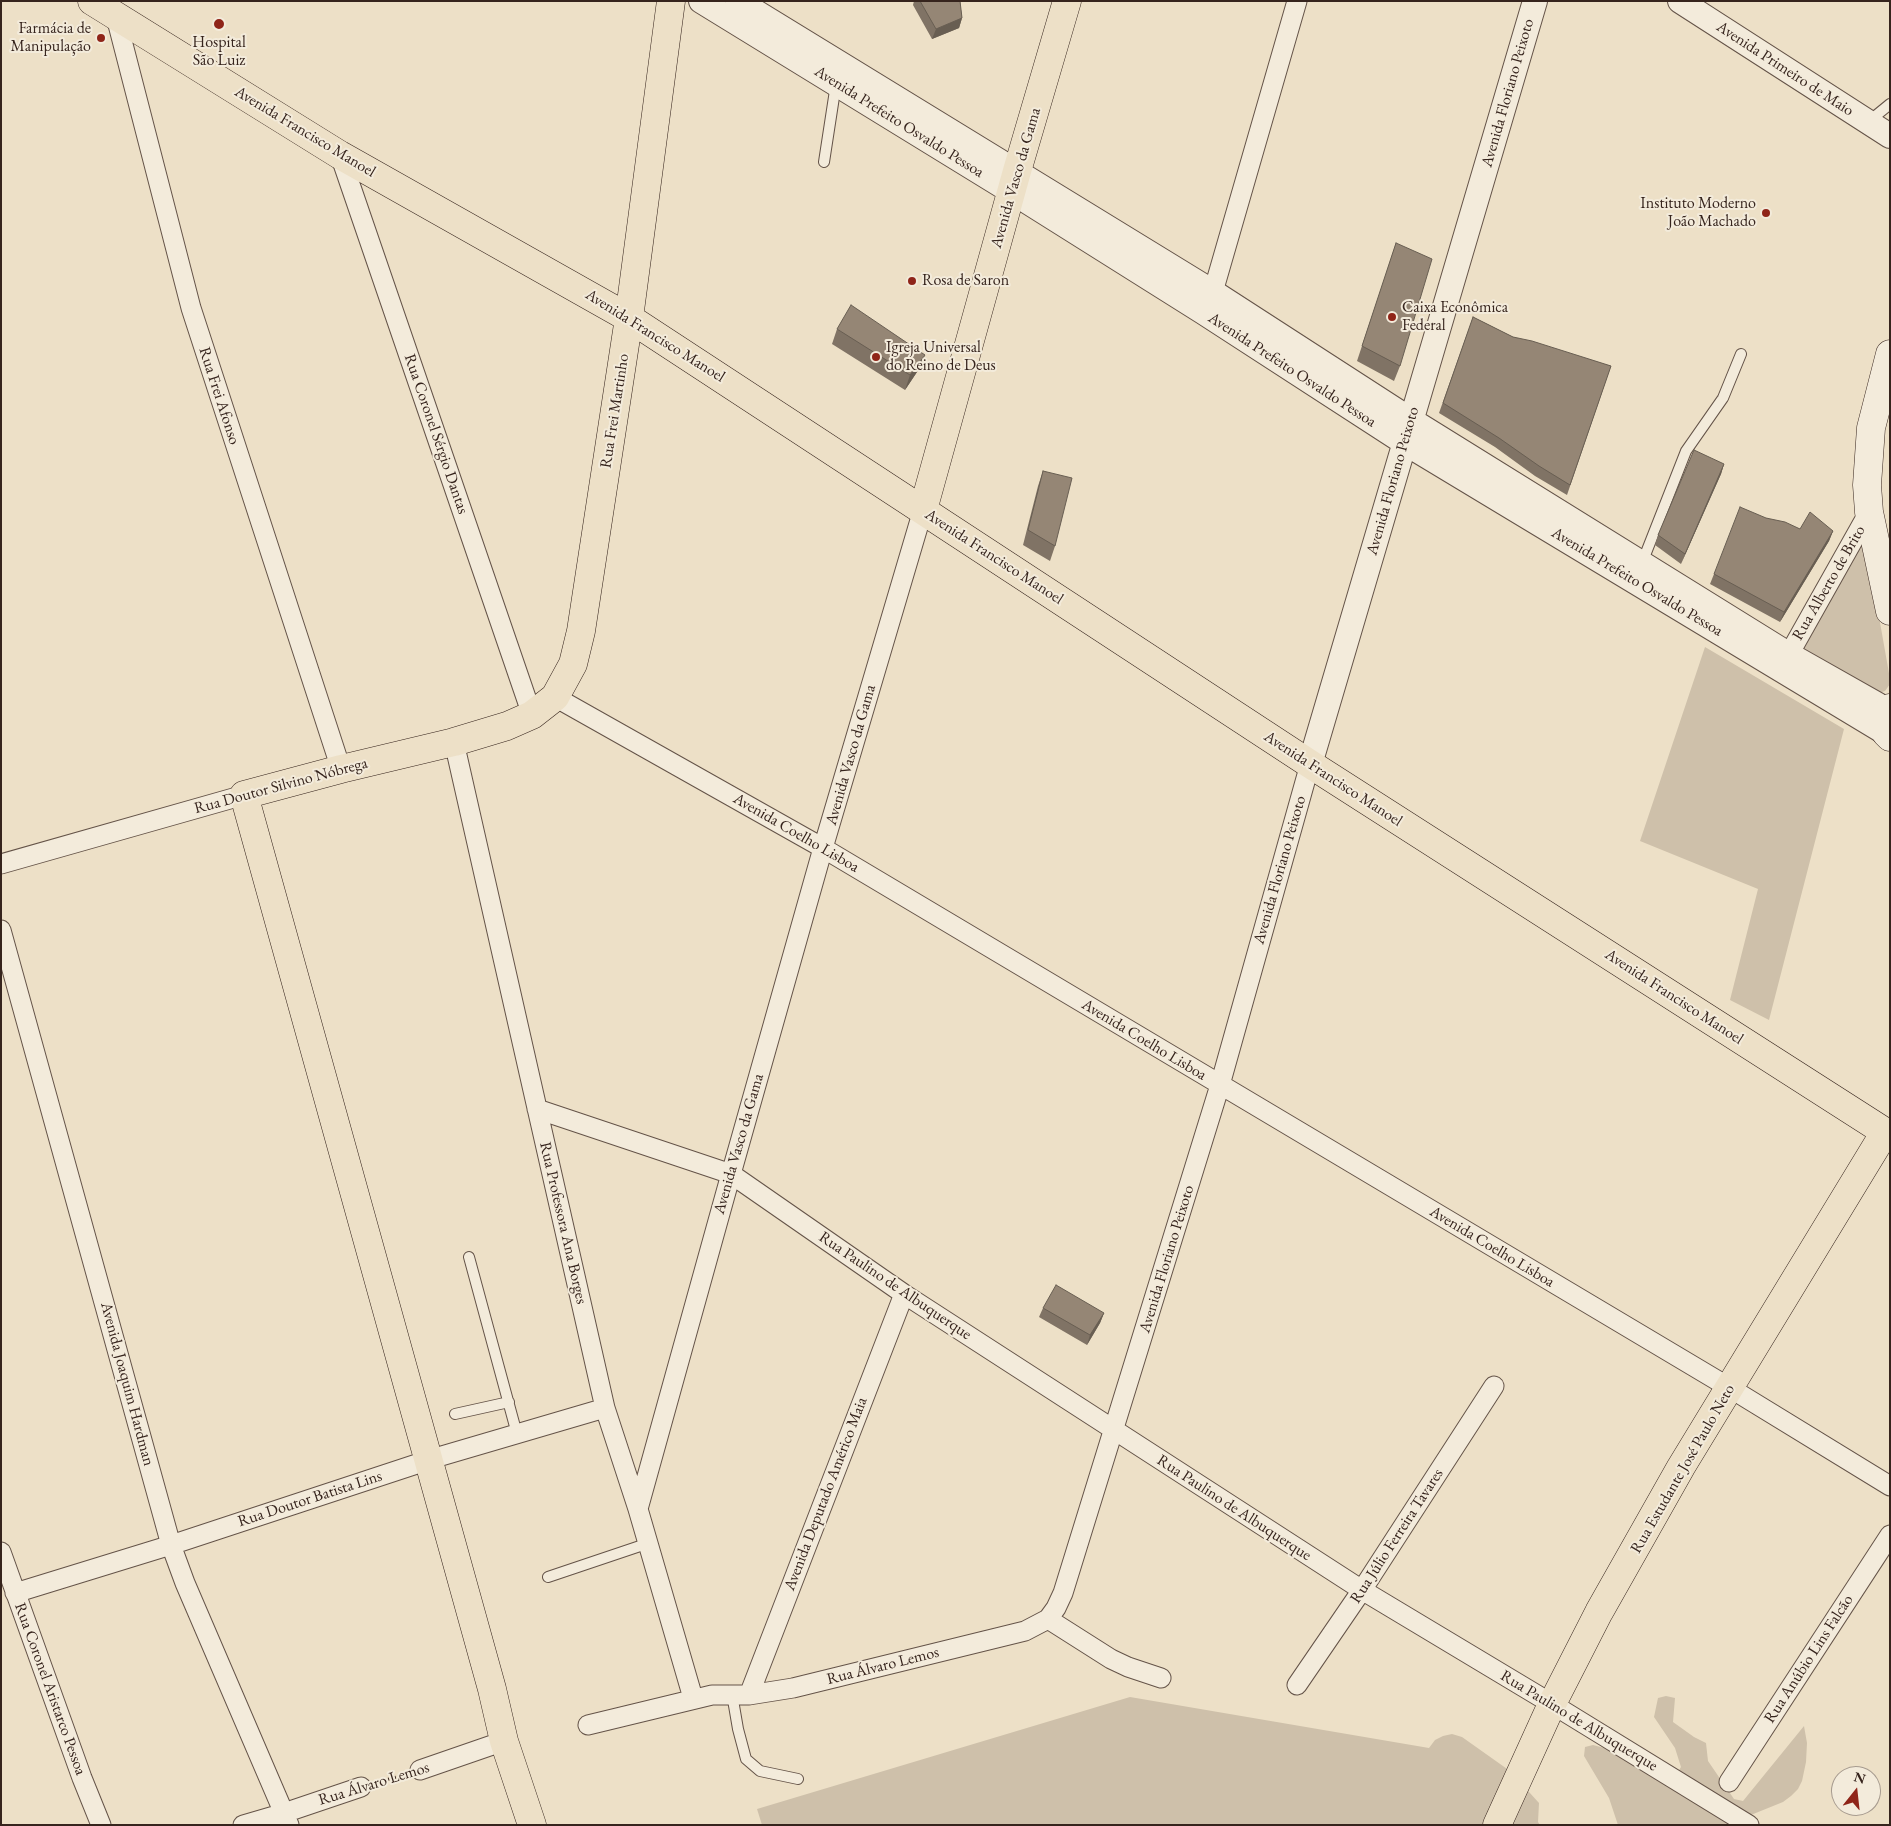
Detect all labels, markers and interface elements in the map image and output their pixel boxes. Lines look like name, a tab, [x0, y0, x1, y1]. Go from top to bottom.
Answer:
marker: Hospital São Luiz	[212, 17, 226, 31]
street label: Avenida Floriano Peixoto	[1478, 17, 1538, 169]
street label: Avenida Primeiro de Maio	[1713, 17, 1857, 121]
place label: Farmácia de Manipulação	[11, 19, 91, 57]
marker: Farmácia de Manipulação	[95, 32, 107, 44]
place label: Hospital São Luiz	[192, 33, 246, 71]
street label: Avenida Prefeito Osvaldo Pessoa	[811, 62, 987, 182]
street label: Avenida Francisco Manoel	[231, 82, 379, 182]
street label: Avenida Vasco da Gama	[987, 105, 1045, 251]
place label: Instituto Moderno João Machado	[1640, 194, 1756, 232]
marker: Instituto Moderno João Machado	[1760, 207, 1772, 219]
place label: Rosa de Saron	[922, 271, 1009, 291]
marker: Rosa de Saron	[906, 275, 918, 287]
street label: Avenida Francisco Manoel	[582, 285, 728, 387]
place label: Caixa Econômica Federal	[1402, 298, 1508, 336]
street label: Avenida Prefeito Osvaldo Pessoa	[1204, 308, 1380, 432]
marker: Caixa Econômica Federal	[1386, 311, 1398, 323]
place label: Igreja Universal do Reino de Deus	[886, 338, 996, 376]
street label: Rua Frei Afonso	[194, 345, 244, 447]
street label: Rua Coronel Sérgio Dantas	[400, 351, 472, 517]
marker: Igreja Universal do Reino de Deus	[870, 351, 882, 363]
street label: Rua Frei Martinho	[596, 352, 634, 470]
street label: Avenida Floriano Peixoto	[1363, 405, 1423, 557]
street label: Avenida Francisco Manoel	[921, 505, 1067, 609]
street label: Rua Alberto de Brito	[1788, 522, 1870, 644]
street label: Avenida Prefeito Osvaldo Pessoa	[1548, 523, 1726, 641]
street label: Avenida Vasco da Gama	[822, 682, 880, 828]
street label: Avenida Francisco Manoel	[1260, 727, 1406, 831]
street label: Rua Doutor Silvino Nóbrega	[192, 754, 370, 818]
street label: Avenida Coelho Lisboa	[730, 789, 862, 877]
street label: Avenida Floriano Peixoto	[1250, 794, 1310, 946]
street label: Avenida Francisco Manoel	[1601, 945, 1747, 1049]
street label: Avenida Coelho Lisboa	[1078, 995, 1210, 1085]
street label: Avenida Vasco da Gama	[710, 1071, 768, 1217]
street label: Rua Professora Ana Borges	[535, 1140, 591, 1306]
street label: Avenida Floriano Peixoto	[1135, 1183, 1199, 1335]
street label: Avenida Coelho Lisboa	[1426, 1202, 1558, 1292]
street label: Rua Paulino de Albuquerque	[815, 1228, 975, 1344]
street label: Avenida Joaquim Hardman	[96, 1300, 158, 1468]
street label: Rua Estudante José Paulo Neto	[1627, 1381, 1739, 1557]
street label: Avenida Deputado Américo Maia	[780, 1395, 872, 1593]
street label: Rua Paulino de Albuquerque	[1153, 1451, 1315, 1565]
street label: Rua Júlio Ferreira Tavares	[1346, 1465, 1448, 1607]
street label: Rua Doutor Batista Lins	[235, 1467, 385, 1531]
street label: Rua Anúbio Lins Falcão	[1760, 1591, 1858, 1727]
street label: Rua Coronel Aristarco Pessoa	[10, 1600, 90, 1778]
street label: Rua Álvaro Lemos	[825, 1643, 941, 1689]
street label: Rua Paulino de Albuquerque	[1497, 1666, 1661, 1776]
street label: Rua Álvaro Lemos	[316, 1758, 432, 1810]
north arrow	[1831, 1766, 1881, 1816]
text: N	[1852, 1767, 1868, 1788]

